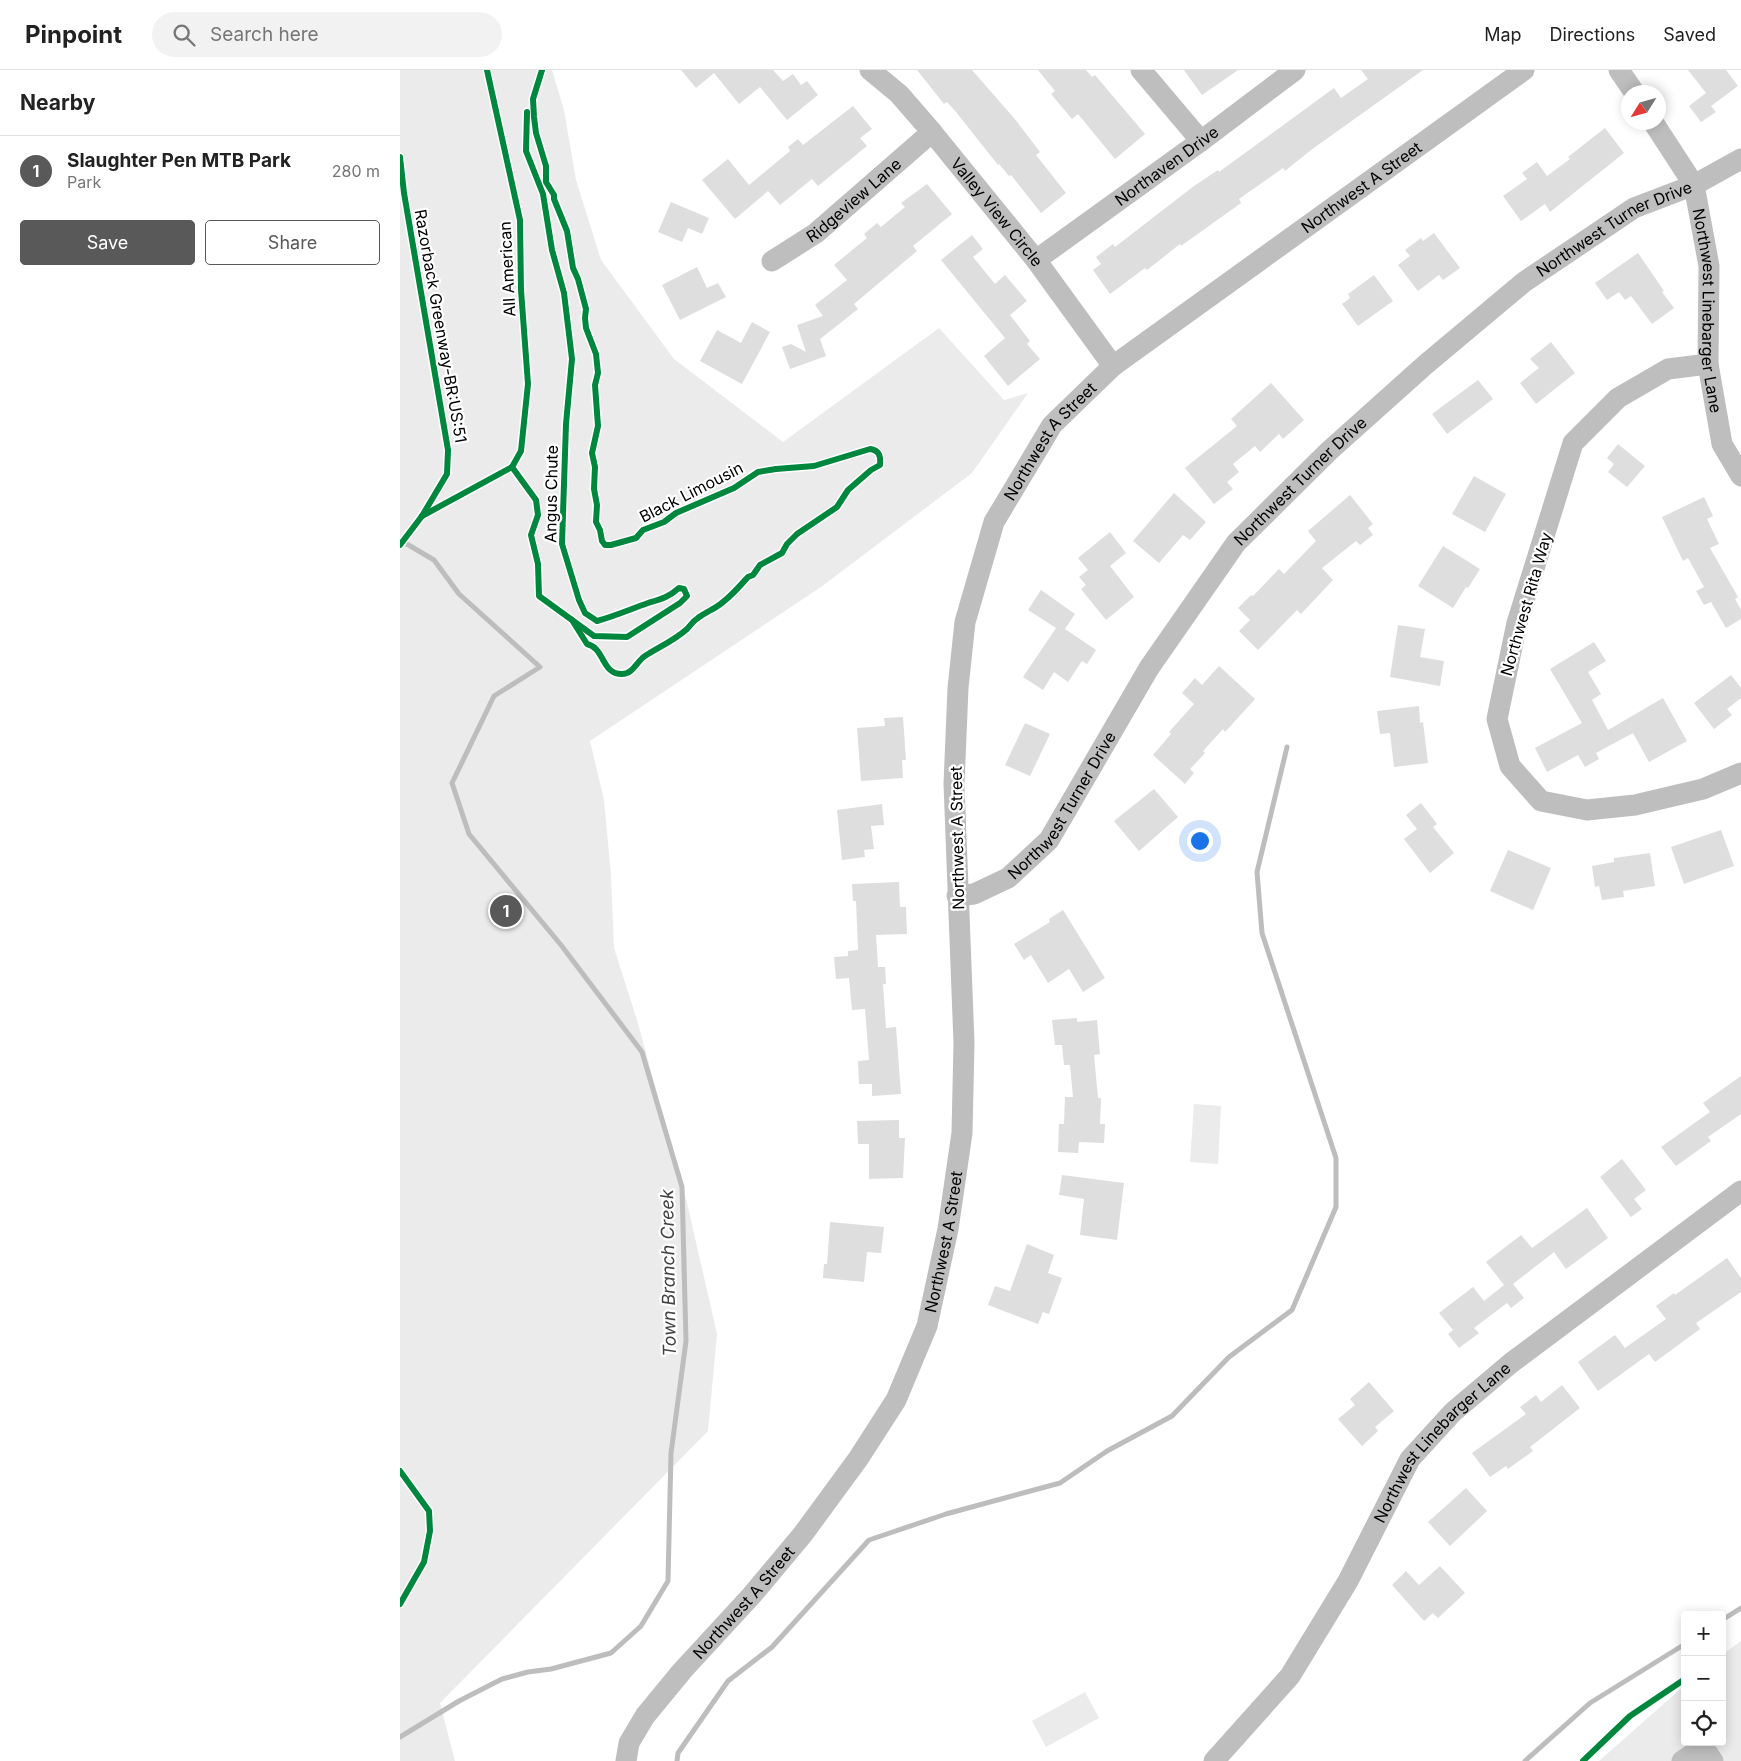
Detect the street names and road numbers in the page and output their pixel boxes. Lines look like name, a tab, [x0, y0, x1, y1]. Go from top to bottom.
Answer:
street label: Northaven Drive	[1111, 122, 1222, 210]
street label: Northwest A Street	[1297, 137, 1425, 237]
street label: Valley View Circle	[947, 153, 1047, 270]
street label: Ridgeview Lane	[802, 154, 905, 247]
street label: Northwest Turner Drive	[1532, 177, 1695, 281]
street label: Northwest Linebarger Lane	[1689, 207, 1726, 414]
street label: Razorback Greenway-BR:US:51	[411, 208, 471, 444]
street label: All American	[495, 221, 519, 317]
street label: Northwest A Street	[999, 378, 1100, 504]
street label: Northwest Turner Drive	[1229, 412, 1371, 550]
street label: Angus Chute	[540, 445, 562, 543]
street label: Black Limousin	[636, 457, 746, 527]
street label: Northwest Rita Way	[1496, 530, 1556, 678]
street label: Northwest Turner Drive	[1003, 728, 1120, 883]
street label: Northwest A Street	[946, 766, 968, 910]
street label: Northwest A Street	[920, 1170, 966, 1314]
street label: Northwest Linebarger Lane	[1369, 1358, 1514, 1526]
street label: Northwest A Street	[688, 1542, 799, 1663]

